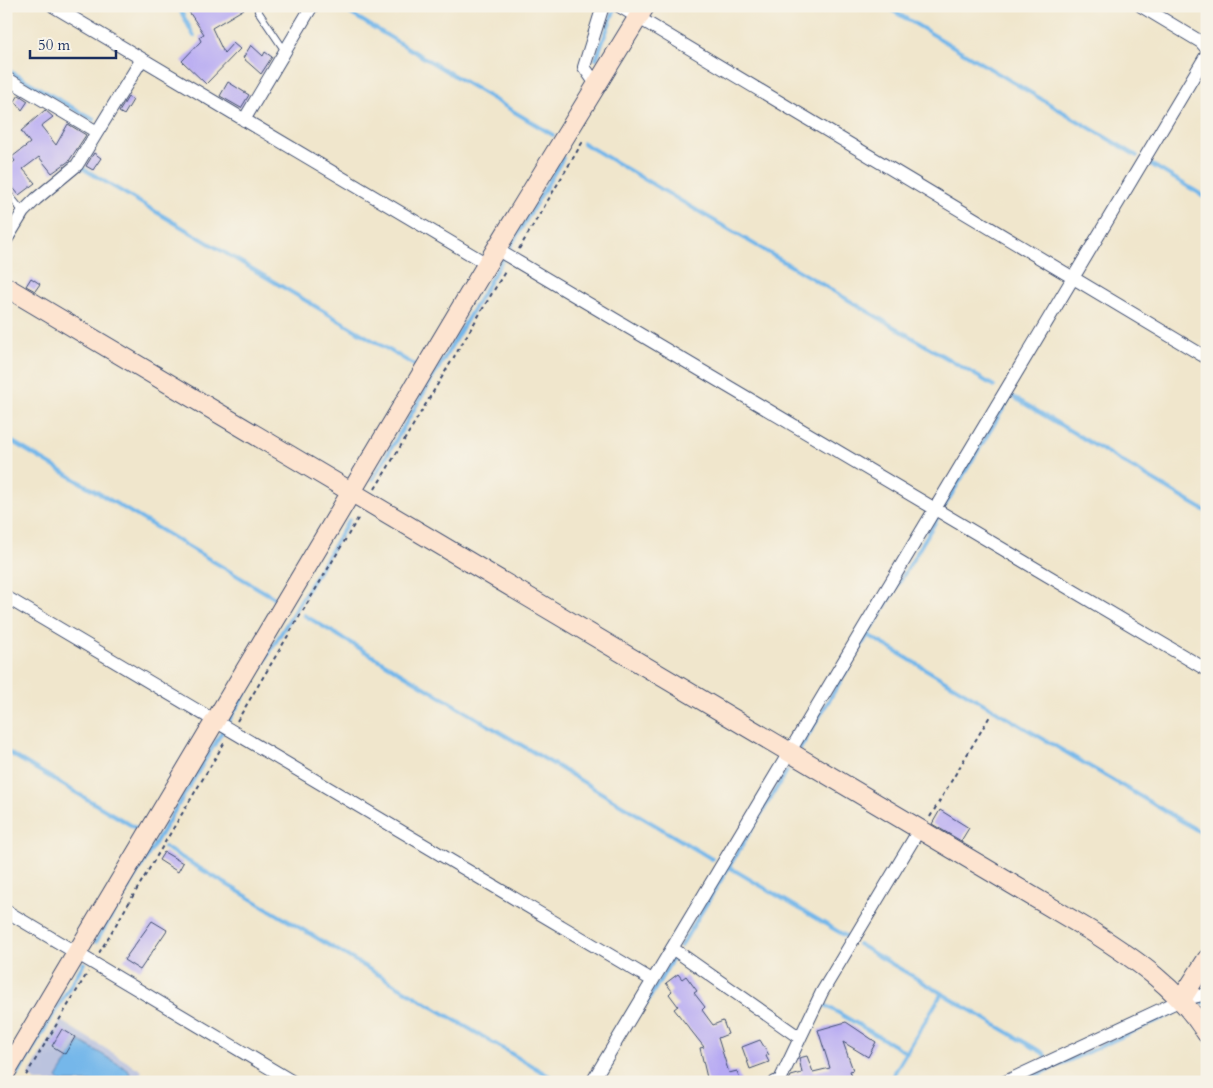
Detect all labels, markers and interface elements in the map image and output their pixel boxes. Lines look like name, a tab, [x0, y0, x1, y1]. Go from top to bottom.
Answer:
scale bar	[30, 28, 116, 60]
text: 50 m	[38, 35, 70, 55]

